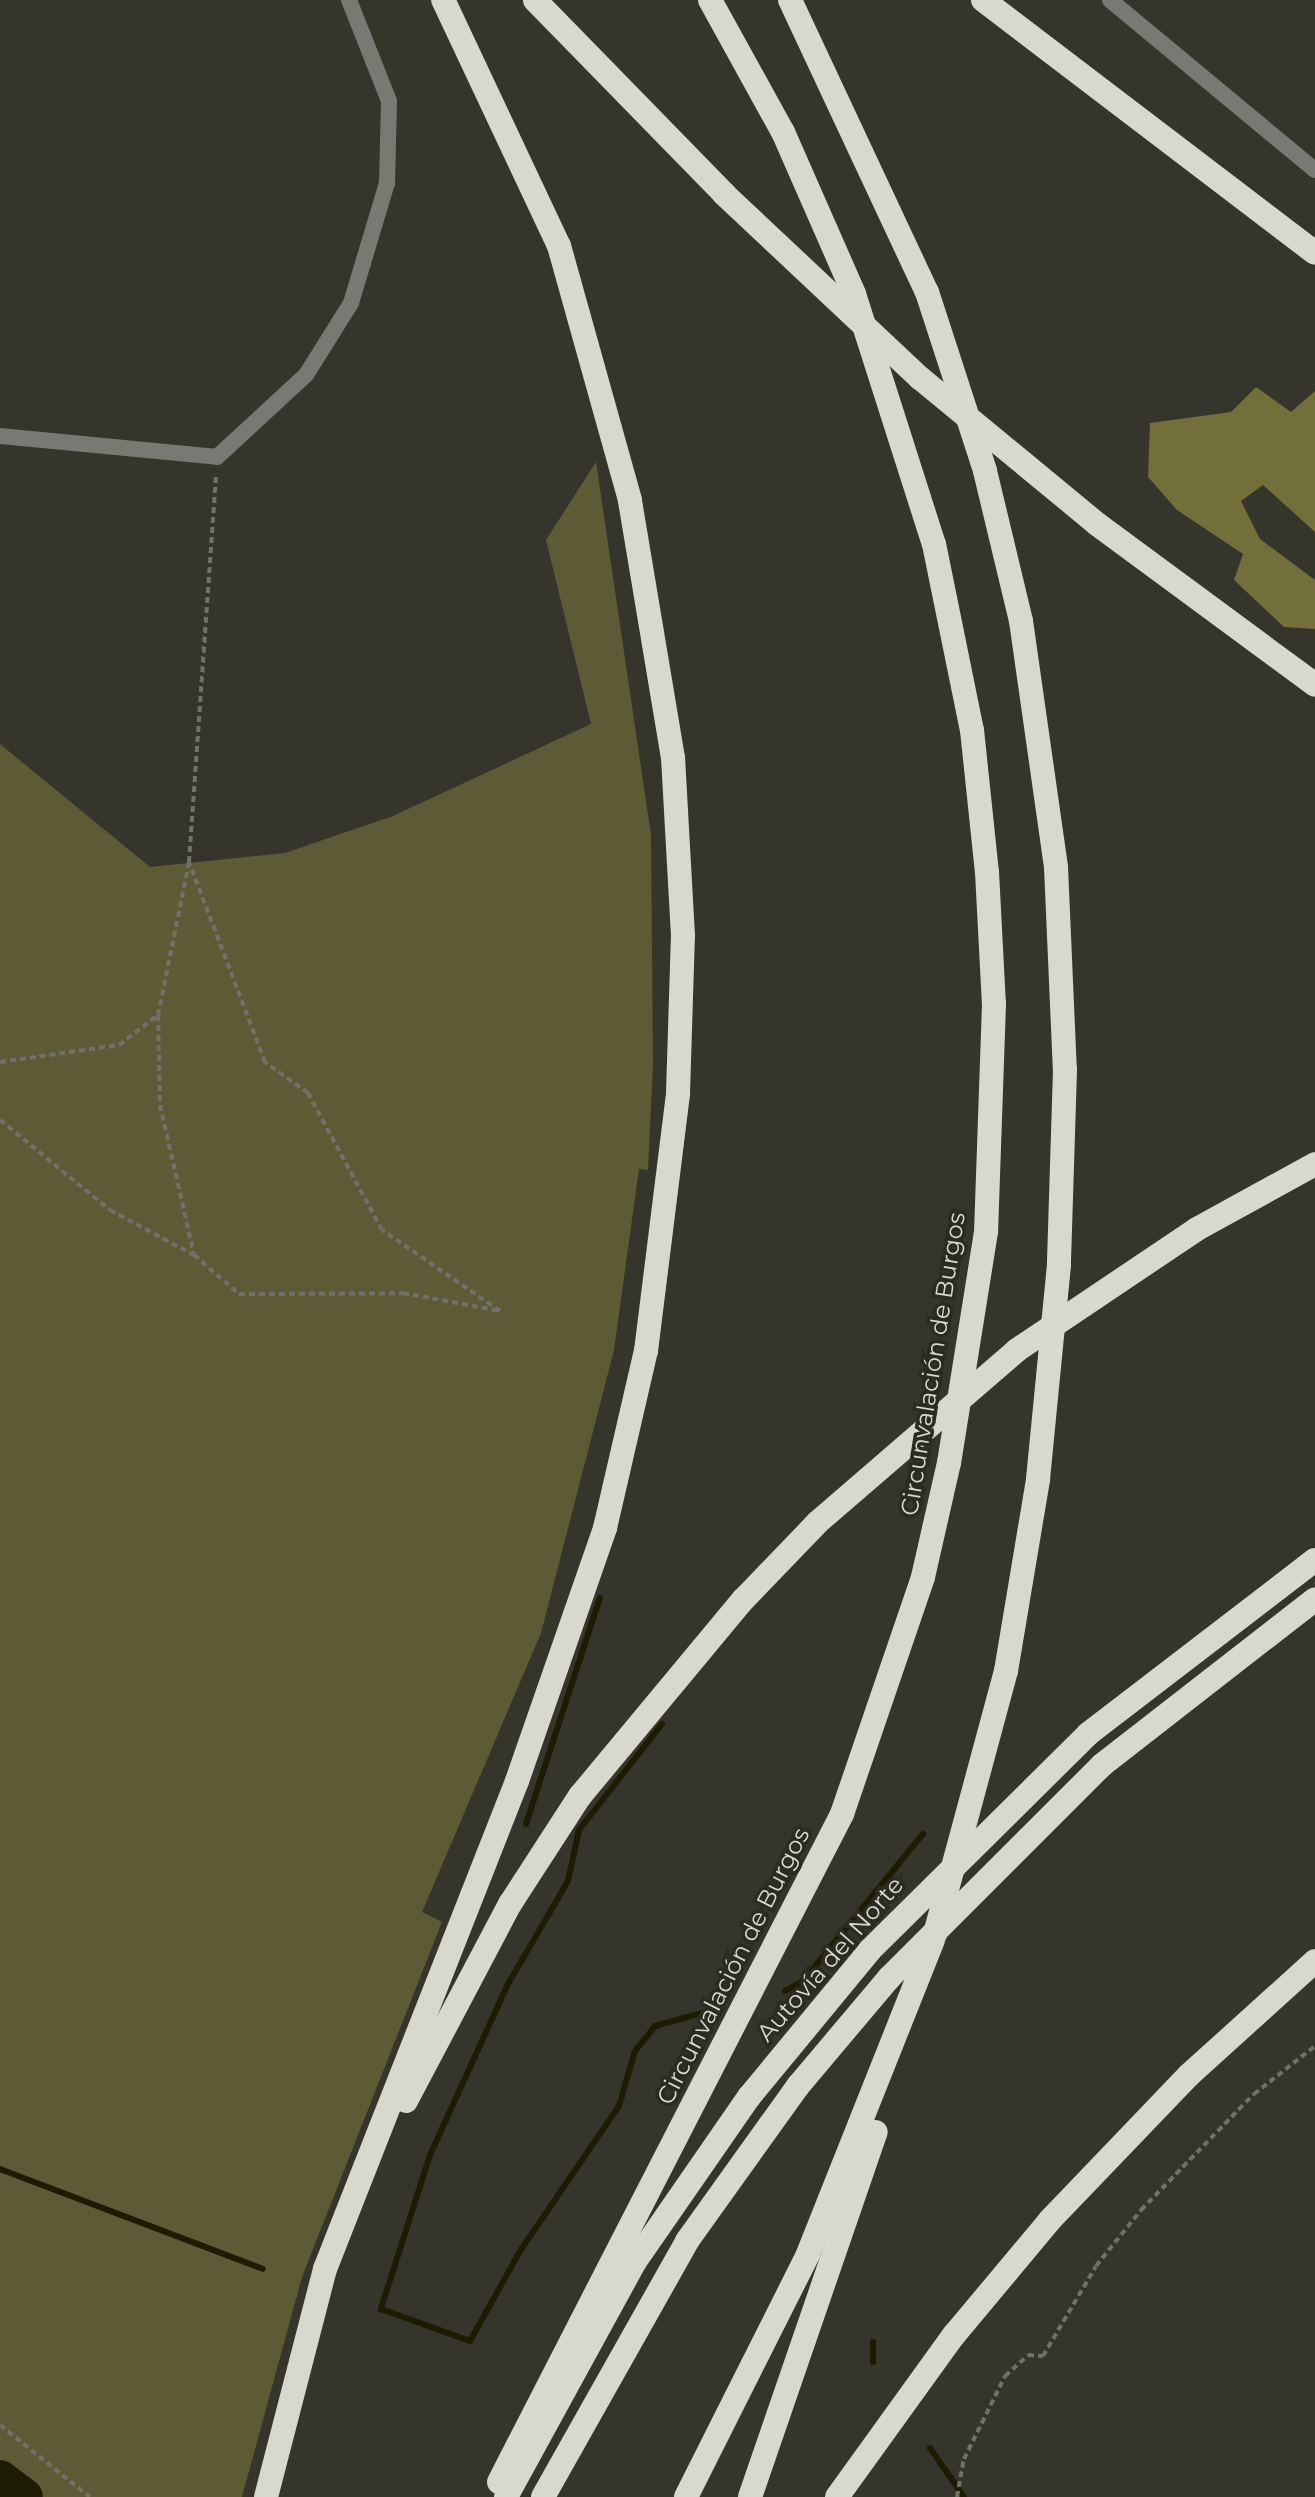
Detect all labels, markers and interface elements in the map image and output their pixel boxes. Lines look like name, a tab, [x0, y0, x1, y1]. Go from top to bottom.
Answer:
street label: Circunvalación de Burgos	[895, 1210, 971, 1518]
street label: Circunvalación de Burgos	[651, 1823, 815, 2109]
street label: Autovía del Norte	[751, 1871, 909, 2047]

